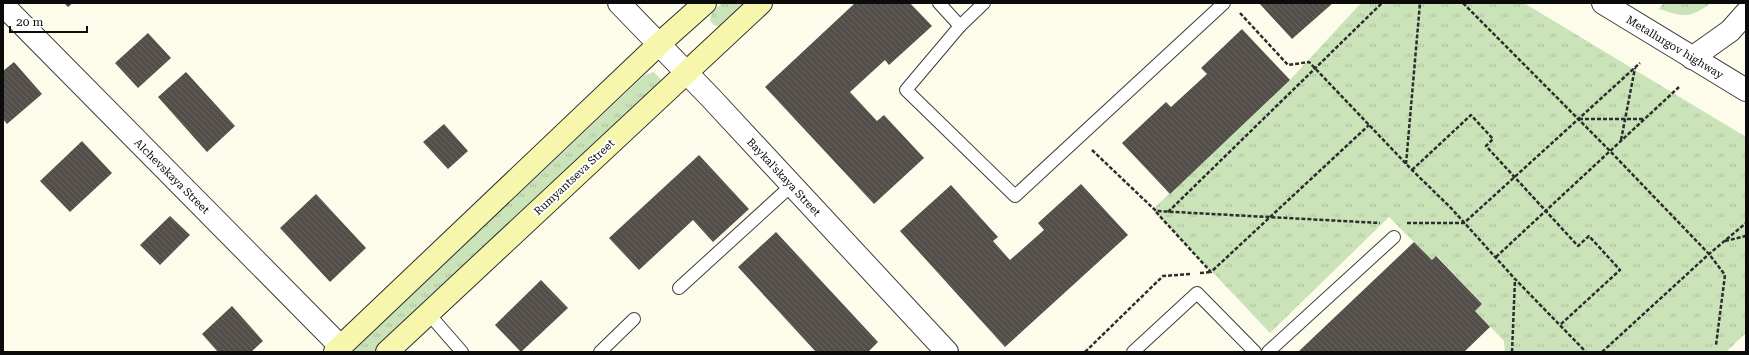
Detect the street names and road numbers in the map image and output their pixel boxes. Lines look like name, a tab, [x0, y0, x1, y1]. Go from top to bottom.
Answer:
street label: Metallurgov highway	[1624, 13, 1726, 82]
street label: Alchevskaya Street	[131, 136, 212, 217]
street label: Baykal'skaya Street	[744, 136, 823, 219]
street label: Rumyantseva Street	[531, 137, 617, 218]

